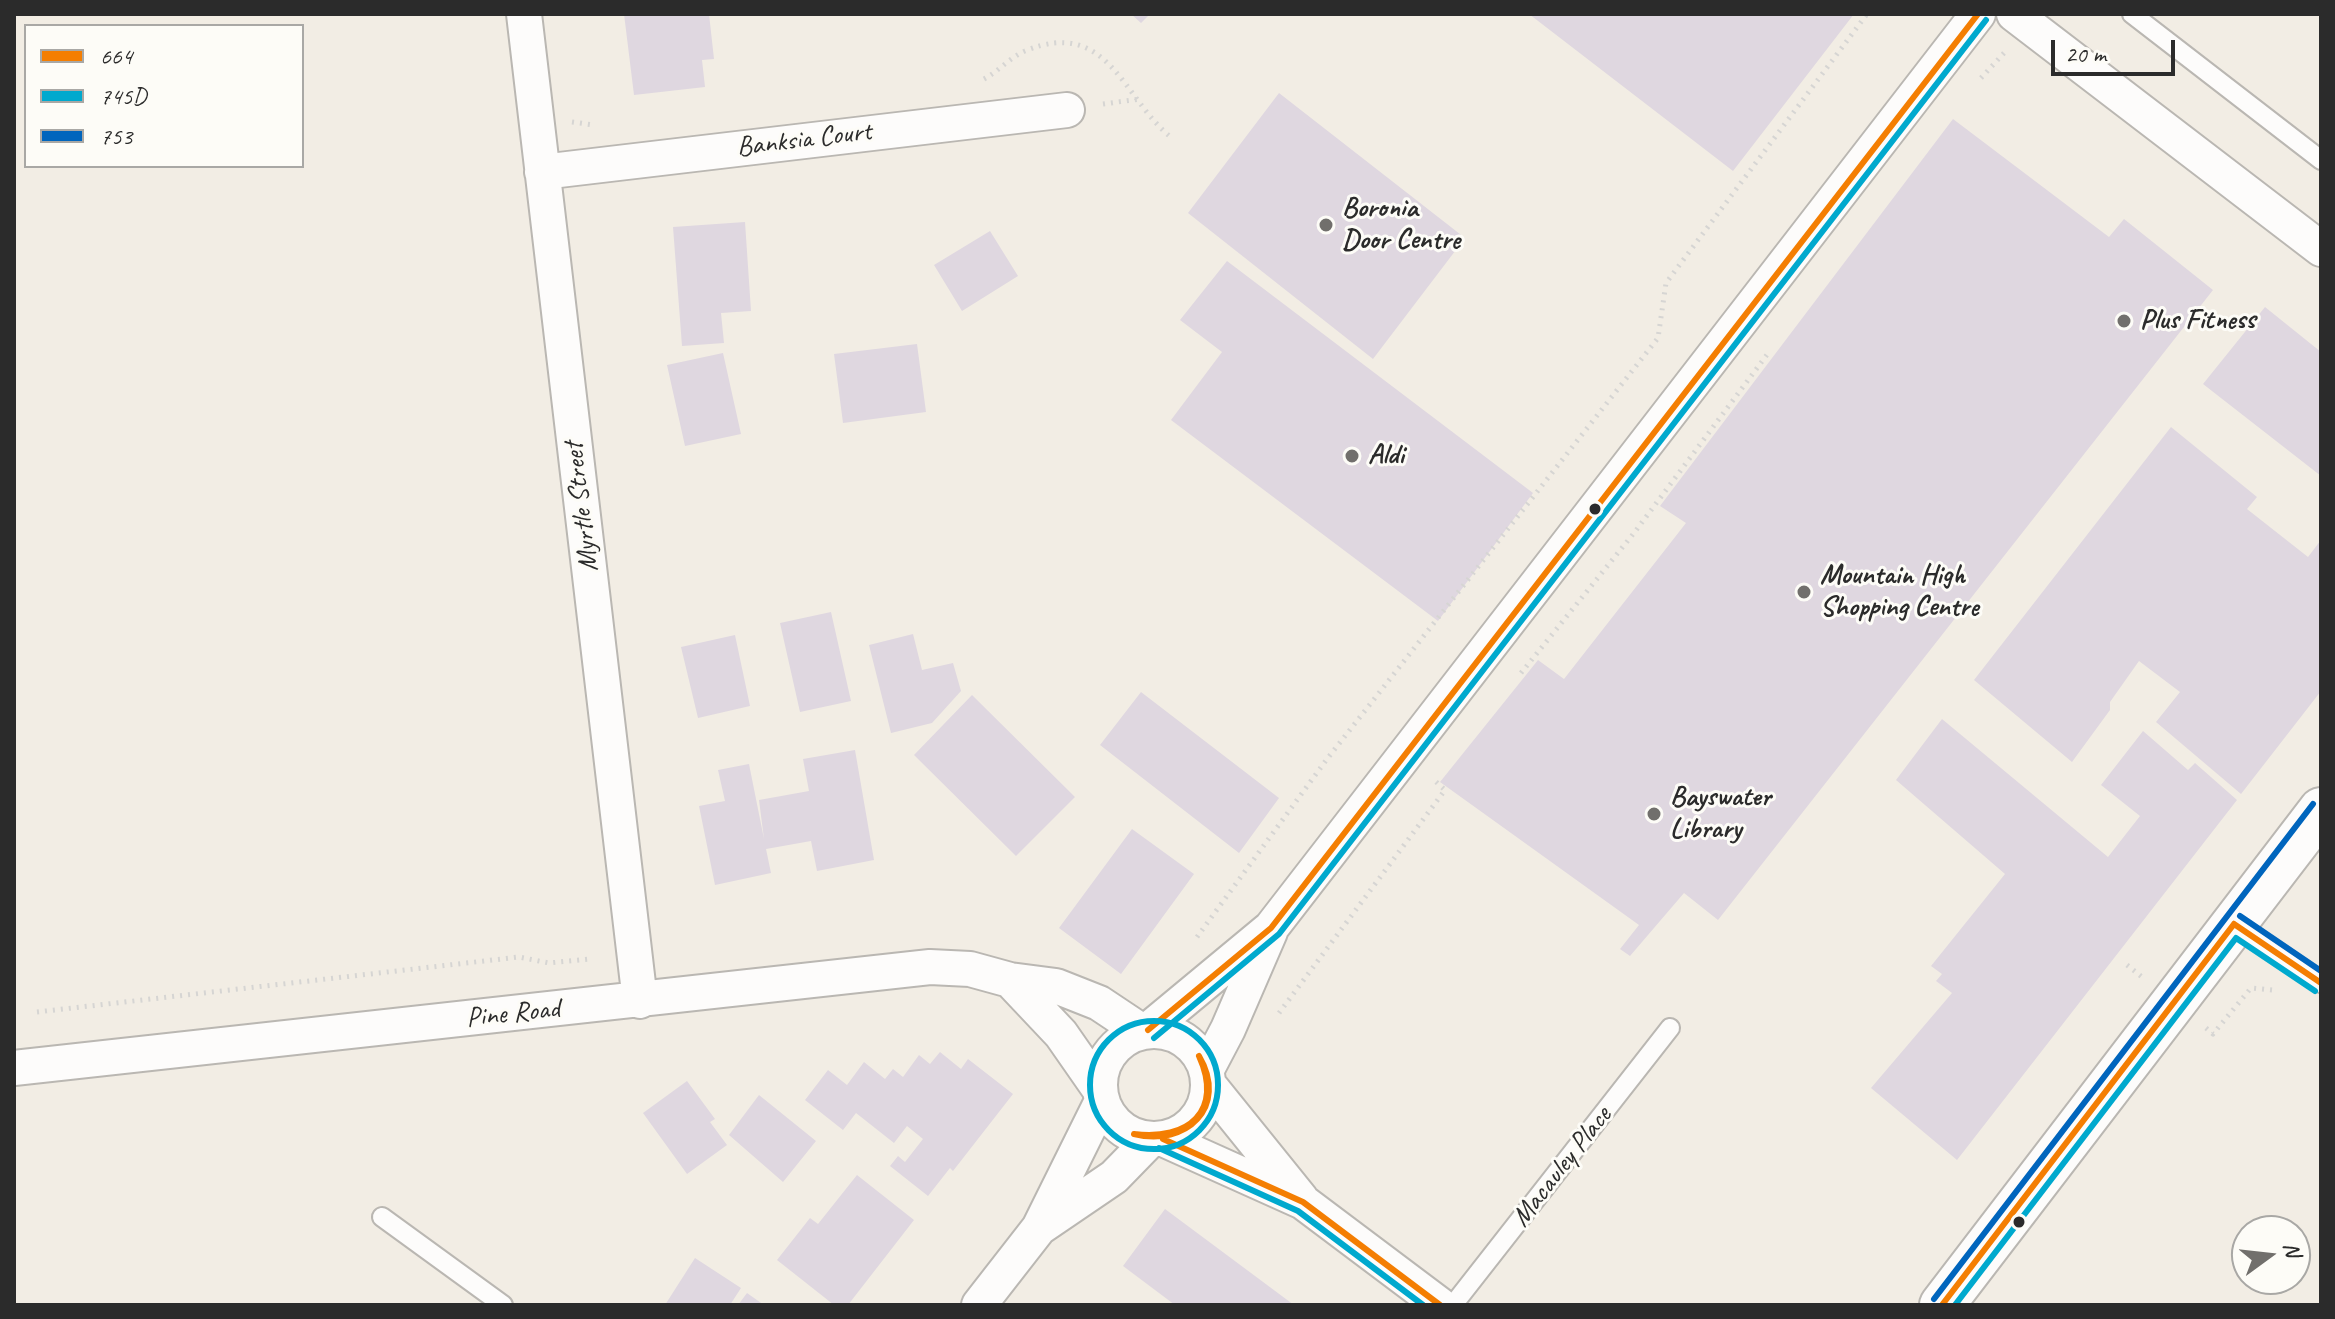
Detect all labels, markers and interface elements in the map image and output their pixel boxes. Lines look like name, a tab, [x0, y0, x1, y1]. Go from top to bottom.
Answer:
legend	[24, 24, 304, 168]
scale bar	[2055, 24, 2179, 74]
text: 20 m	[2065, 39, 2106, 69]
text: 664	[100, 41, 132, 71]
text: 745D	[100, 81, 146, 111]
street label: Banksia Court	[735, 115, 873, 165]
text: 753	[100, 121, 132, 151]
place label: Boronia Door Centre	[1342, 192, 1460, 258]
marker: Boronia Door Centre	[1317, 216, 1335, 234]
place label: Plus Fitness	[2140, 304, 2255, 338]
marker: Plus Fitness	[2115, 312, 2133, 330]
place label: Aldi	[1368, 439, 1404, 473]
street label: Myrtle Street	[557, 440, 607, 574]
marker: Aldi	[1343, 447, 1361, 465]
unlabelled marker	[1587, 501, 1603, 517]
place label: Mountain High Shopping Centre	[1820, 559, 1979, 625]
marker: Mountain High Shopping Centre	[1795, 583, 1813, 601]
place label: Bayswater Library	[1670, 781, 1771, 847]
marker: Bayswater Library	[1645, 805, 1663, 823]
street label: Pine Road	[465, 992, 561, 1036]
street label: Macauley Place	[1505, 1100, 1619, 1234]
unlabelled marker	[2011, 1214, 2027, 1230]
north arrow	[2231, 1215, 2311, 1295]
text: N	[2277, 1239, 2308, 1260]

